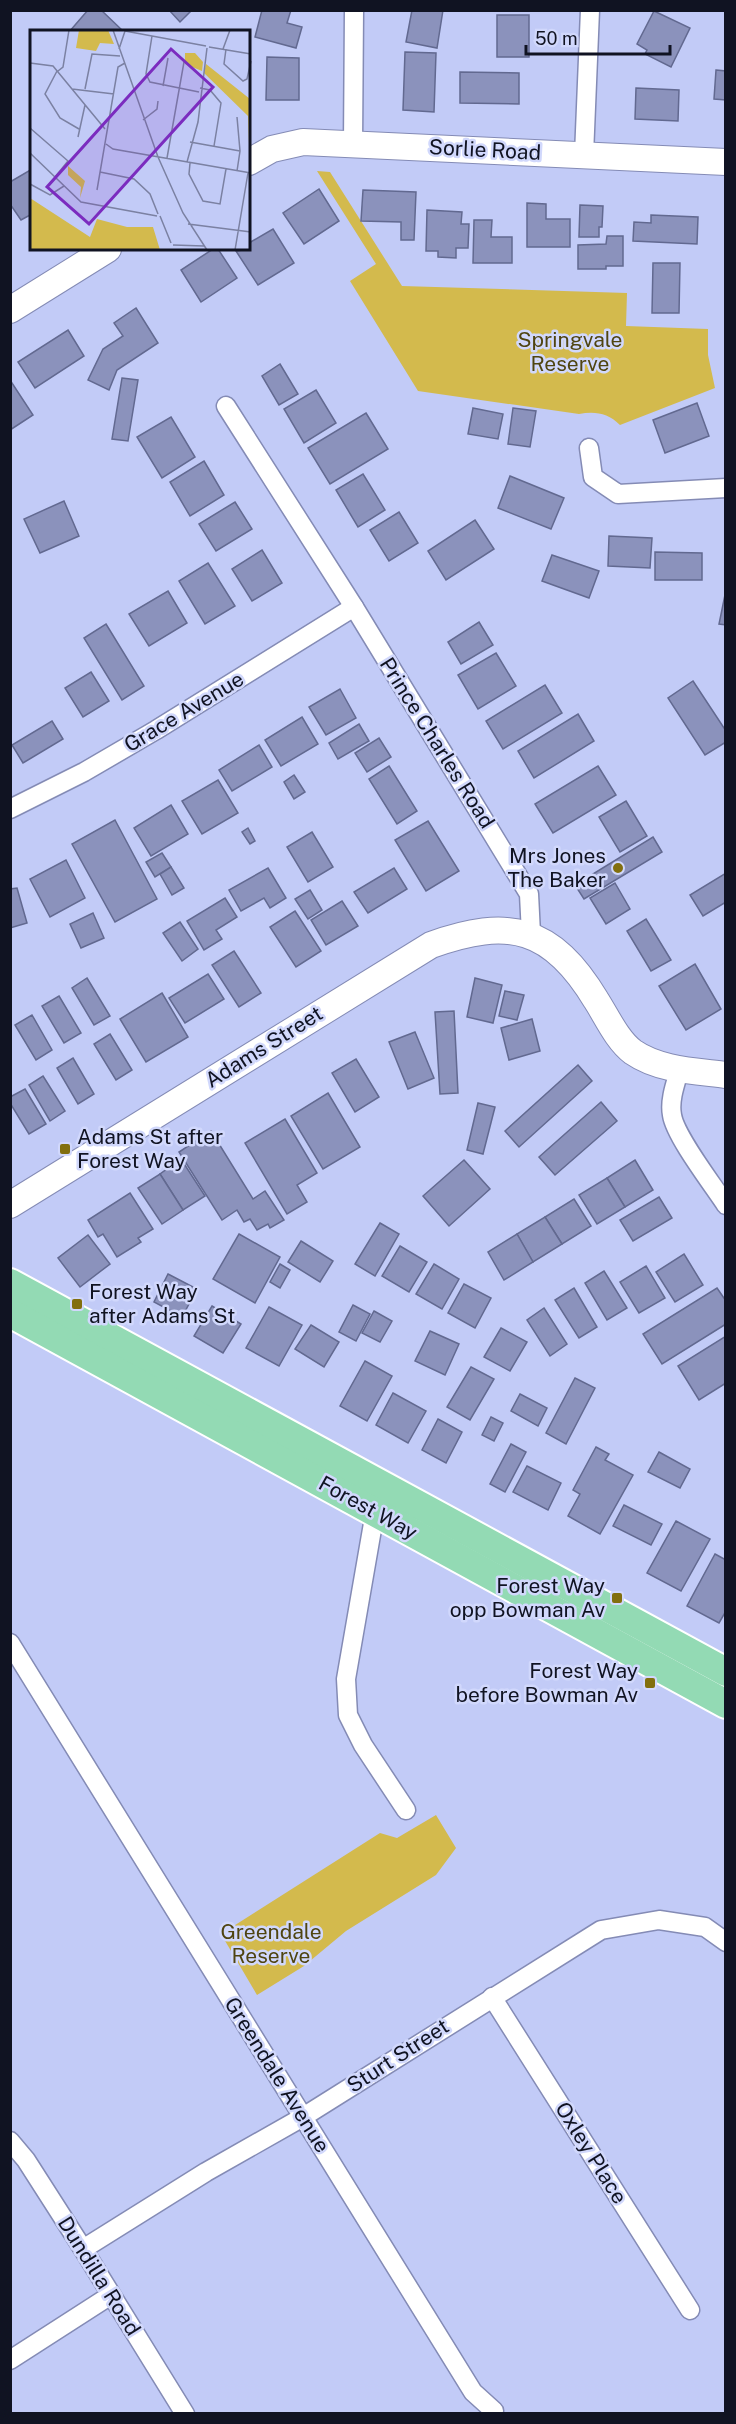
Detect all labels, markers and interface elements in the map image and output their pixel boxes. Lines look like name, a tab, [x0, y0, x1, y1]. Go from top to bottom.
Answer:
scale bar	[526, 18, 670, 56]
text: 50 m	[535, 28, 578, 49]
inset map	[30, 30, 250, 250]
street label: Sorlie Road	[428, 134, 542, 165]
park label: Springvale Reserve	[517, 327, 623, 376]
street label: Prince Charles Road	[375, 653, 500, 833]
street label: Grace Avenue	[119, 666, 248, 757]
place label: Mrs Jones The Baker	[507, 843, 606, 892]
marker: Mrs Jones The Baker	[611, 861, 625, 875]
street label: Adams Street	[200, 1001, 327, 1093]
place label: Adams St after Forest Way	[77, 1124, 223, 1173]
marker: Adams St after Forest Way	[58, 1142, 72, 1156]
place label: Forest Way after Adams St	[89, 1279, 235, 1328]
marker: Forest Way after Adams St	[70, 1297, 84, 1311]
street label: Forest Way	[315, 1470, 422, 1545]
place label: Forest Way opp Bowman Av	[450, 1573, 605, 1622]
marker: Forest Way opp Bowman Av	[610, 1591, 624, 1605]
place label: Forest Way before Bowman Av	[456, 1658, 638, 1707]
marker: Forest Way before Bowman Av	[643, 1676, 657, 1690]
park label: Greendale Reserve	[220, 1919, 322, 1968]
street label: Greendale Avenue	[220, 1993, 335, 2157]
street label: Sturt Street	[342, 2013, 453, 2098]
street label: Oxley Place	[550, 2097, 633, 2208]
street label: Dundilla Road	[53, 2212, 146, 2340]

